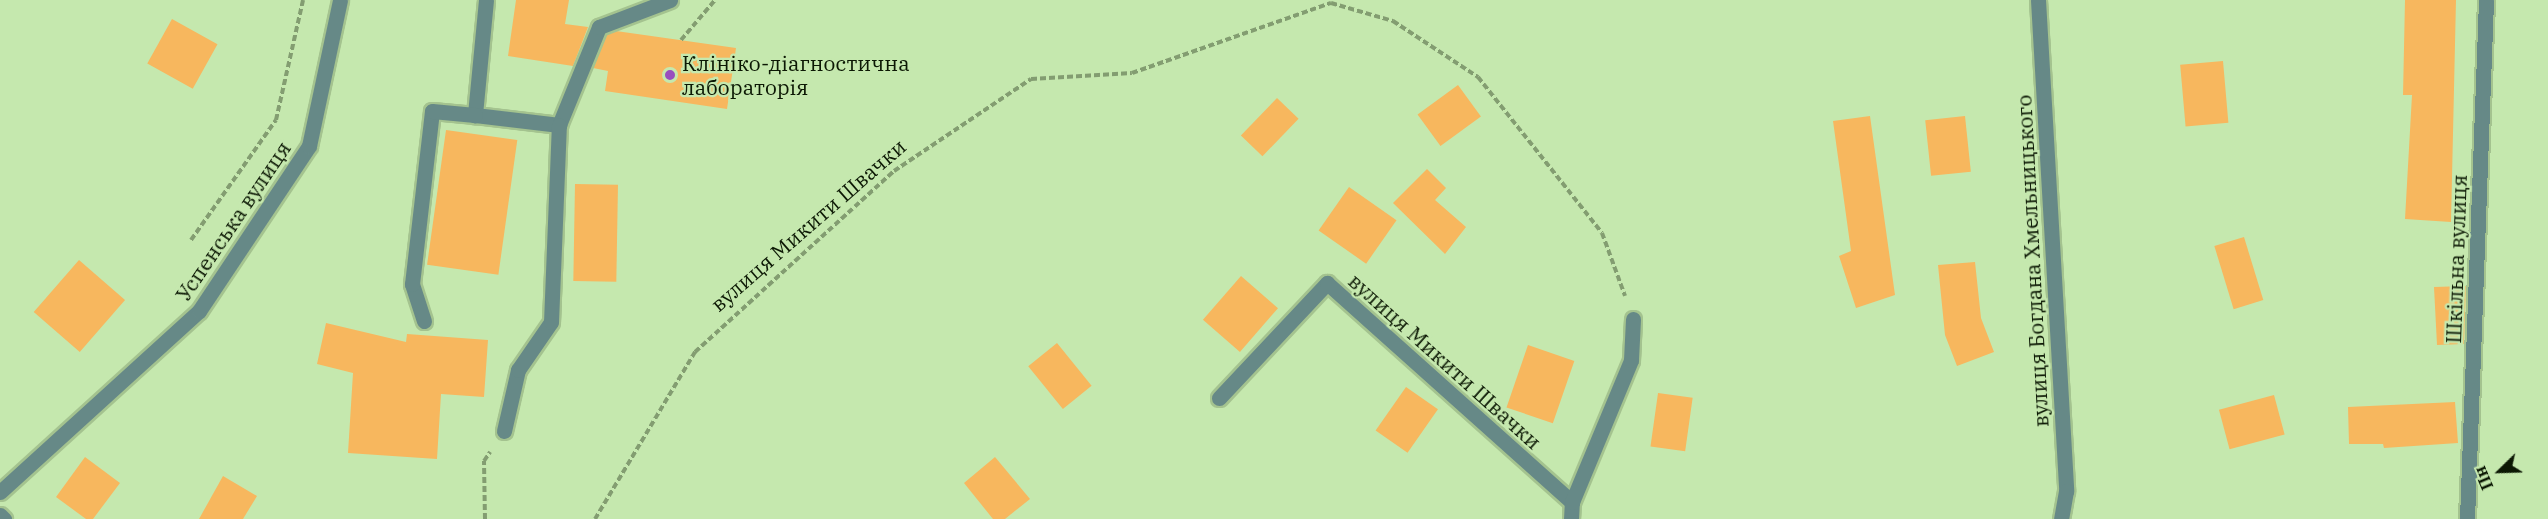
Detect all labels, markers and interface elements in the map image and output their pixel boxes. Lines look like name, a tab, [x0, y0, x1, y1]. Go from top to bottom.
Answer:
place label: Клініко-діагностична лабораторія	[682, 50, 910, 100]
marker: Клініко-діагностична лабораторія	[663, 68, 677, 82]
street label: вулиця Богдана Хмельницького	[2011, 94, 2053, 428]
street label: вулиця Микити Швачки	[705, 133, 911, 317]
street label: Успенська вулиця	[170, 136, 296, 306]
street label: Шкільна вулиця	[2440, 174, 2472, 344]
street label: вулиця Микити Швачки	[1344, 268, 1546, 454]
north arrow	[2470, 441, 2530, 501]
text: Пн	[2470, 463, 2497, 493]

